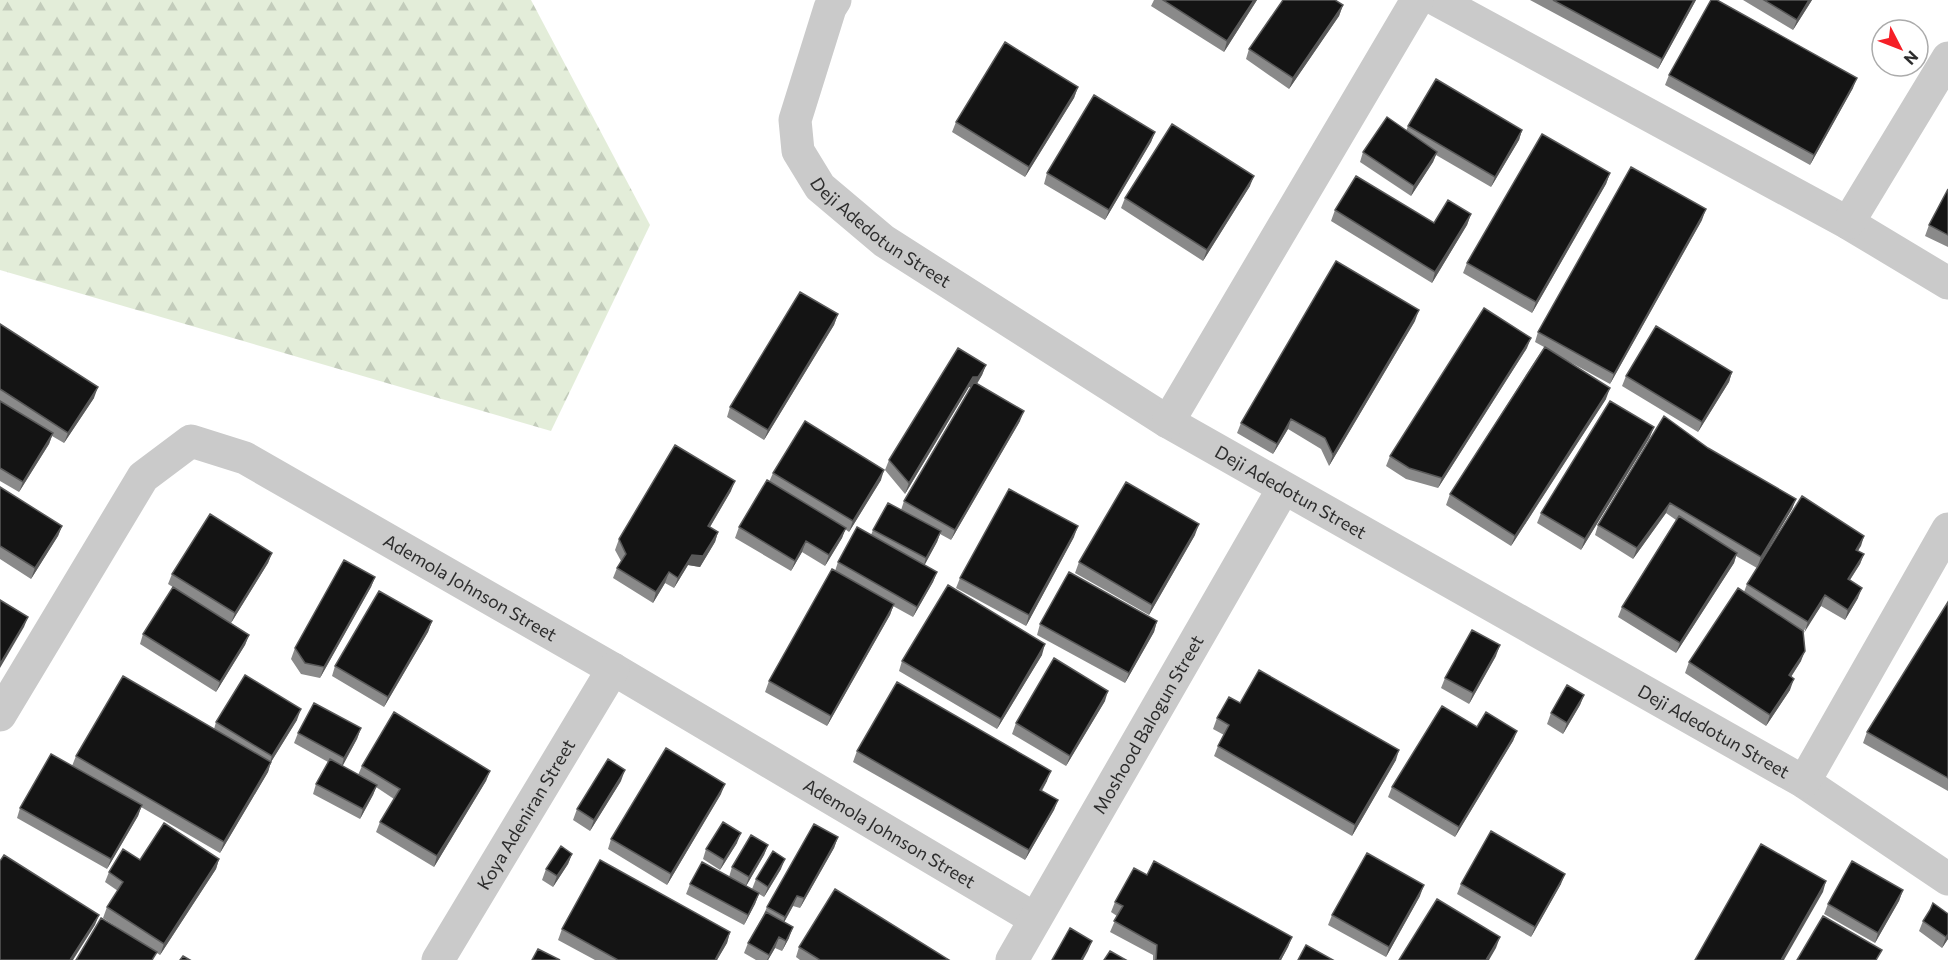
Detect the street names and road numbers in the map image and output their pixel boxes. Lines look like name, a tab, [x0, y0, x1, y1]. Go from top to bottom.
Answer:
street label: Deji Adedotun Street	[806, 173, 955, 292]
street label: Deji Adedotun Street	[1211, 440, 1371, 543]
street label: Ademola Johnson Street	[380, 529, 561, 646]
street label: Moshood Balogun Street	[1088, 631, 1208, 818]
street label: Deji Adedotun Street	[1634, 679, 1794, 783]
street label: Koya Adeniran Street	[472, 735, 579, 894]
street label: Ademola Johnson Street	[800, 773, 980, 892]

